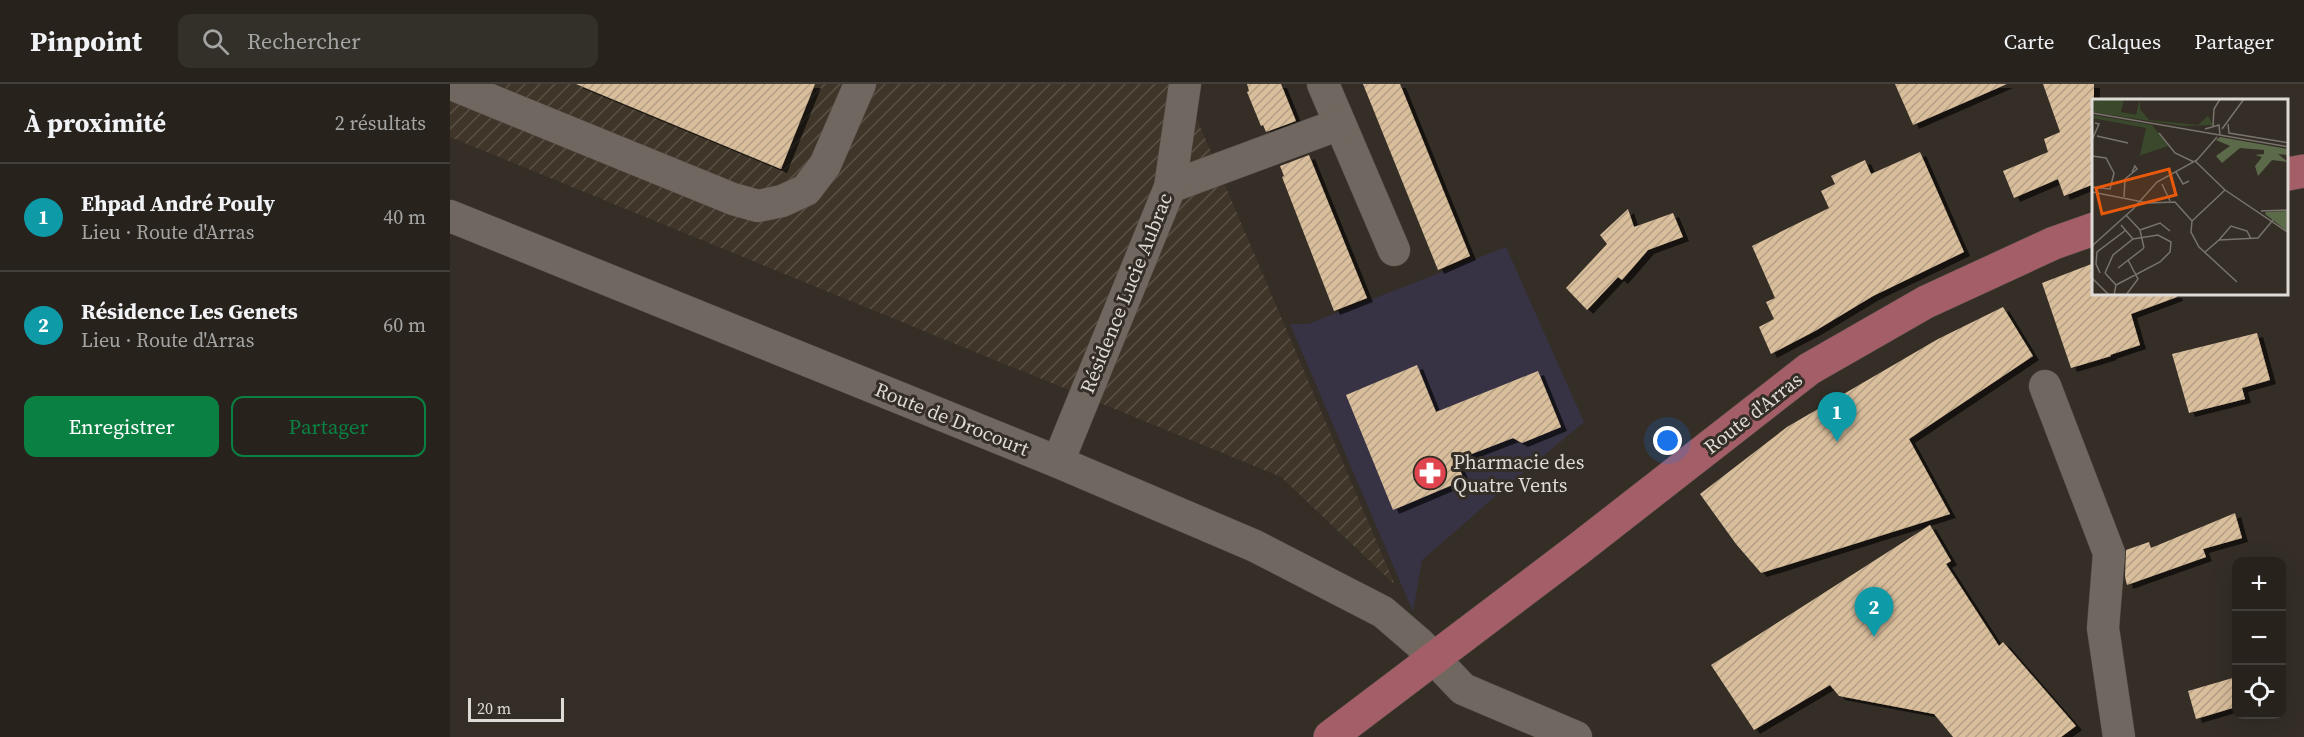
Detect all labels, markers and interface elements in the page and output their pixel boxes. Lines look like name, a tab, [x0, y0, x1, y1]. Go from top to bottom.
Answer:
search box	[178, 14, 598, 68]
text: Pinpoint	[30, 22, 142, 60]
icon: search	[199, 25, 232, 58]
text: Rechercher	[247, 26, 361, 56]
text: Carte	[2004, 27, 2054, 56]
text: Calques	[2087, 27, 2161, 56]
text: Partager	[2194, 27, 2274, 56]
inset map	[2092, 99, 2289, 296]
text: À proximité	[24, 105, 166, 141]
text: 2 résultats	[335, 109, 426, 137]
text: Ehpad André Pouly	[81, 188, 275, 218]
street label: Résidence Lucie Aubrac	[1073, 188, 1179, 397]
text: 1	[38, 203, 49, 231]
text: 40 m	[383, 203, 426, 231]
text: Lieu · Route d'Arras	[81, 218, 254, 246]
text: Résidence Les Genets	[81, 296, 298, 326]
text: 2	[38, 311, 49, 339]
text: 60 m	[383, 311, 426, 339]
text: Lieu · Route d'Arras	[81, 326, 254, 354]
street label: Route d'Arras	[1698, 366, 1808, 460]
street label: Route de Drocourt	[871, 375, 1034, 463]
pin: 1	[1818, 392, 1856, 442]
button: Enregistrer	[24, 396, 219, 457]
button: Partager	[231, 396, 426, 457]
your location	[1653, 426, 1682, 455]
place label: Pharmacie des Quatre Vents	[1453, 448, 1584, 499]
pharmacy icon: Pharmacie des Quatre Vents	[1412, 455, 1448, 491]
map controls	[2232, 557, 2286, 719]
button: +	[2232, 557, 2286, 611]
pin: 2	[1854, 588, 1894, 637]
button: −	[2232, 611, 2286, 665]
button: locate	[2232, 665, 2286, 719]
scale bar	[468, 695, 564, 722]
text: 20 m	[477, 697, 511, 719]

